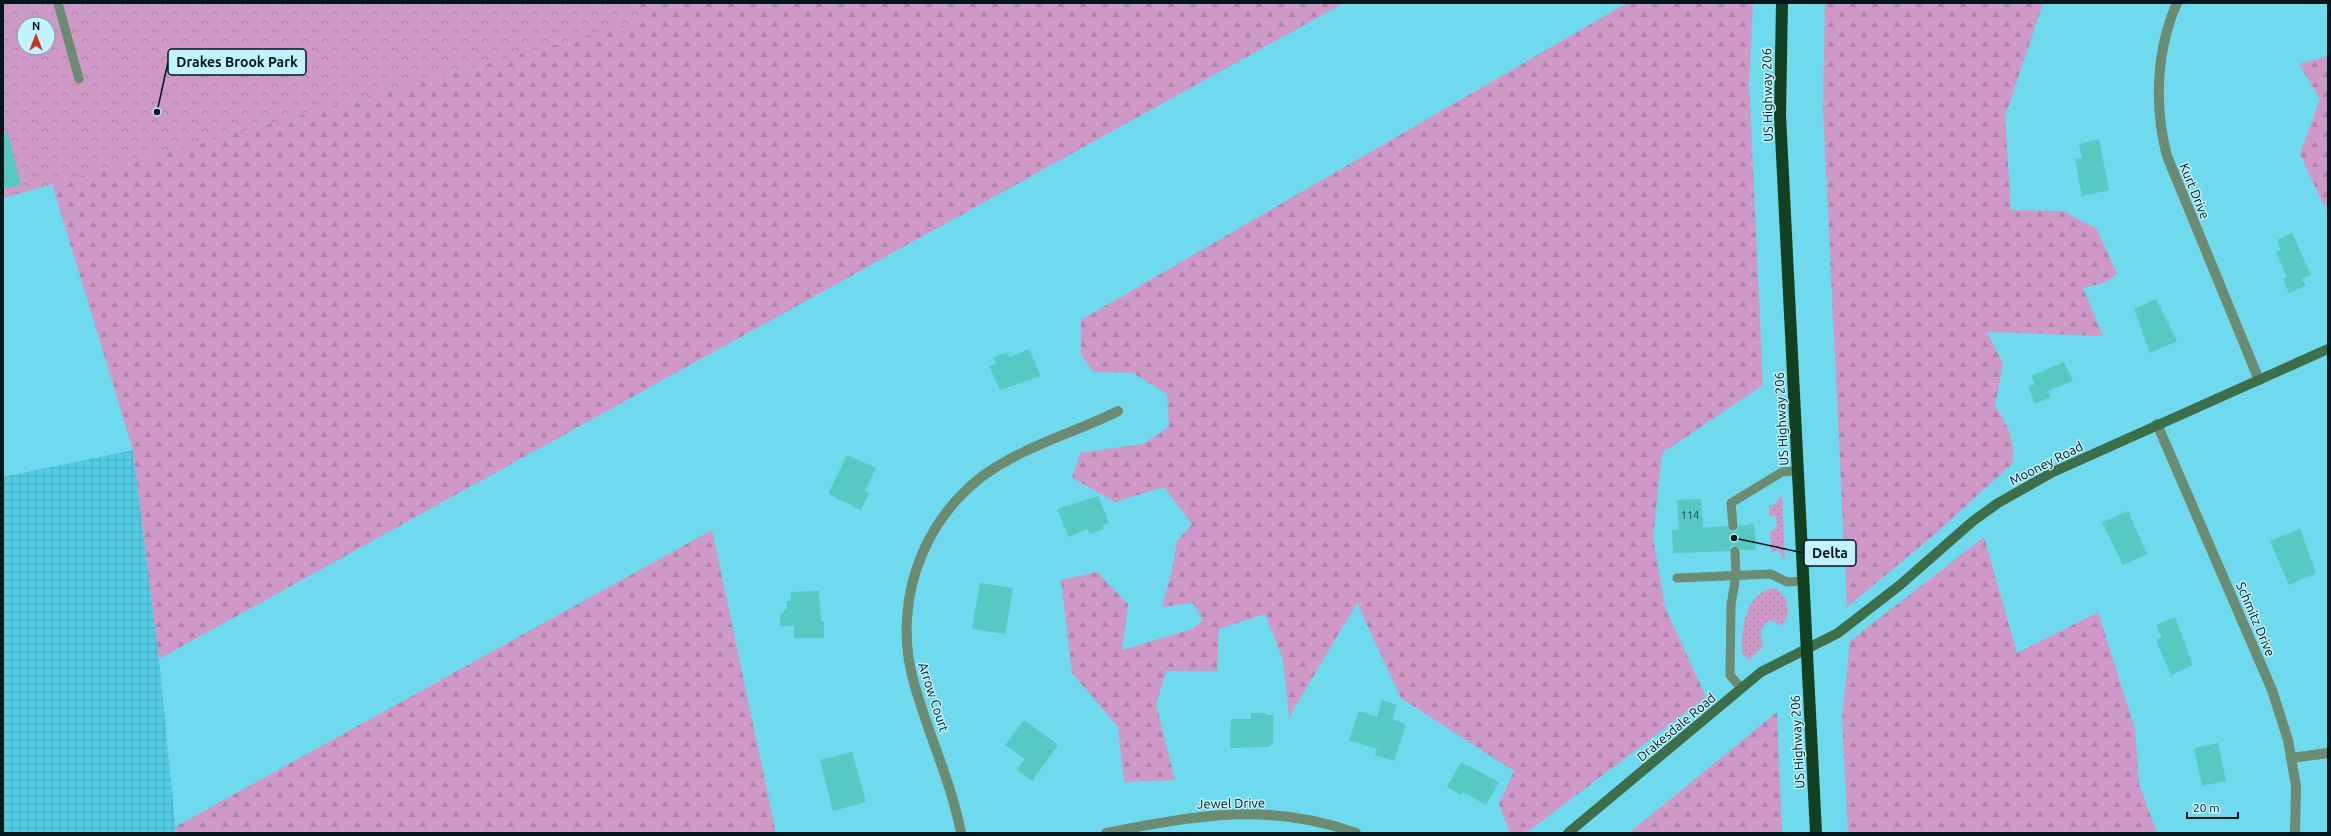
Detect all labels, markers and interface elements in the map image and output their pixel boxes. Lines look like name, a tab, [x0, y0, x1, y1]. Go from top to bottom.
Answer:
north arrow	[16, 16, 56, 56]
text: N	[32, 20, 40, 32]
street label: US Highway 206	[1759, 48, 1775, 142]
callout: Drakes Brook Park	[168, 49, 306, 75]
text: Drakes Brook Park	[176, 54, 298, 70]
street label: Kurt Drive	[2177, 161, 2213, 221]
street label: US Highway 206	[1772, 372, 1790, 466]
street label: Mooney Road	[2007, 439, 2085, 487]
house number: 114	[1681, 509, 1699, 521]
callout: Delta	[1804, 540, 1856, 566]
text: Delta	[1812, 545, 1848, 561]
street label: Schmitz Drive	[2234, 580, 2278, 658]
street label: Arrow Court	[916, 661, 952, 733]
street label: Drakesdale Road	[1634, 690, 1718, 764]
street label: US Highway 206	[1788, 695, 1806, 789]
scale bar	[2187, 794, 2238, 820]
street label: Jewel Drive	[1197, 795, 1265, 811]
text: 20 m	[2193, 801, 2220, 814]

